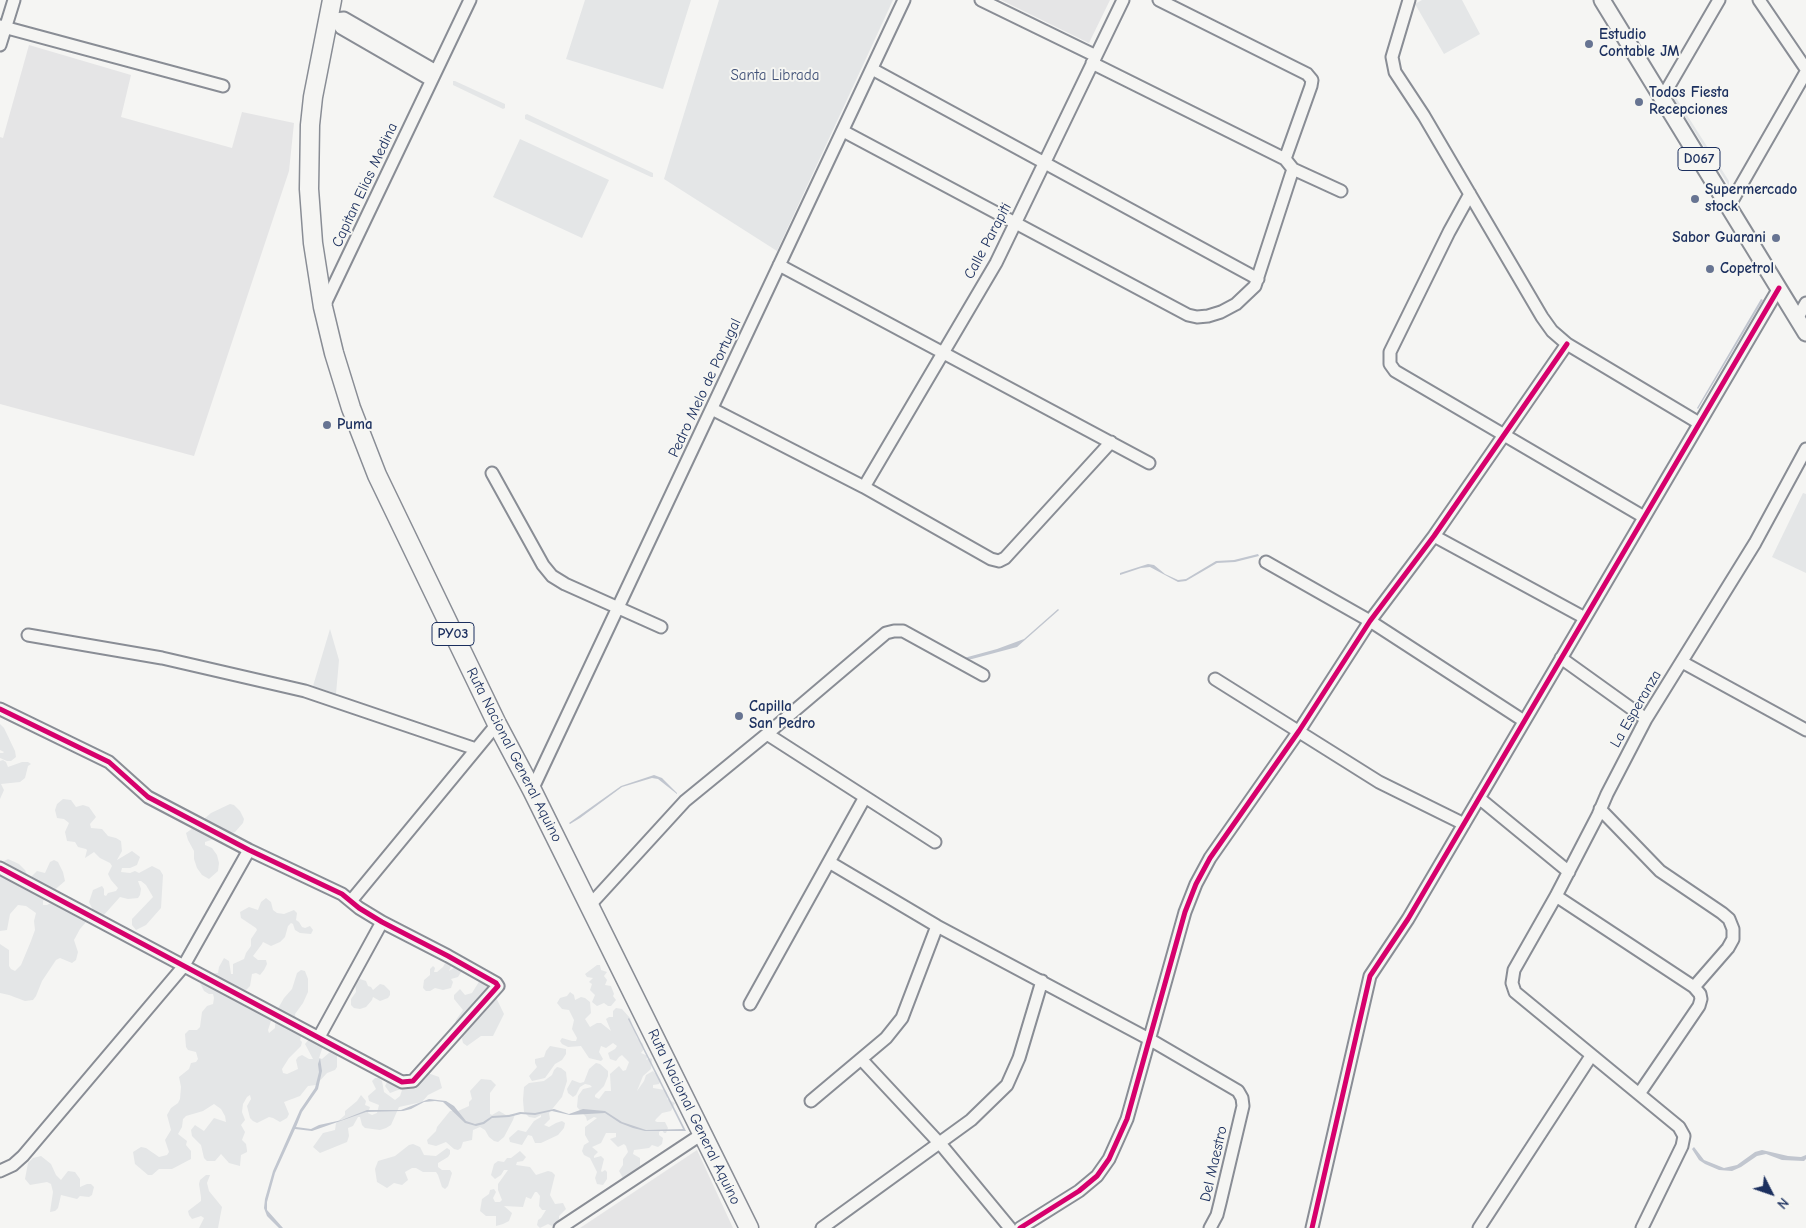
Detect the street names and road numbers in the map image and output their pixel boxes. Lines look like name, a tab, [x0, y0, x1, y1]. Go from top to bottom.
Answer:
street label: Capitan Elias Medina	[328, 120, 402, 250]
road number: D067	[1678, 148, 1720, 170]
street label: Calle Parapiti	[960, 200, 1016, 282]
street label: Pedro Melo de Portugal	[665, 316, 745, 460]
road number: PY03	[432, 622, 474, 646]
street label: Ruta Nacional General Aquino	[462, 665, 566, 845]
street label: La Esperanza	[1607, 667, 1665, 751]
street label: Ruta Nacional General Aquino	[644, 1026, 744, 1208]
street label: Del Maestro	[1197, 1124, 1231, 1204]

